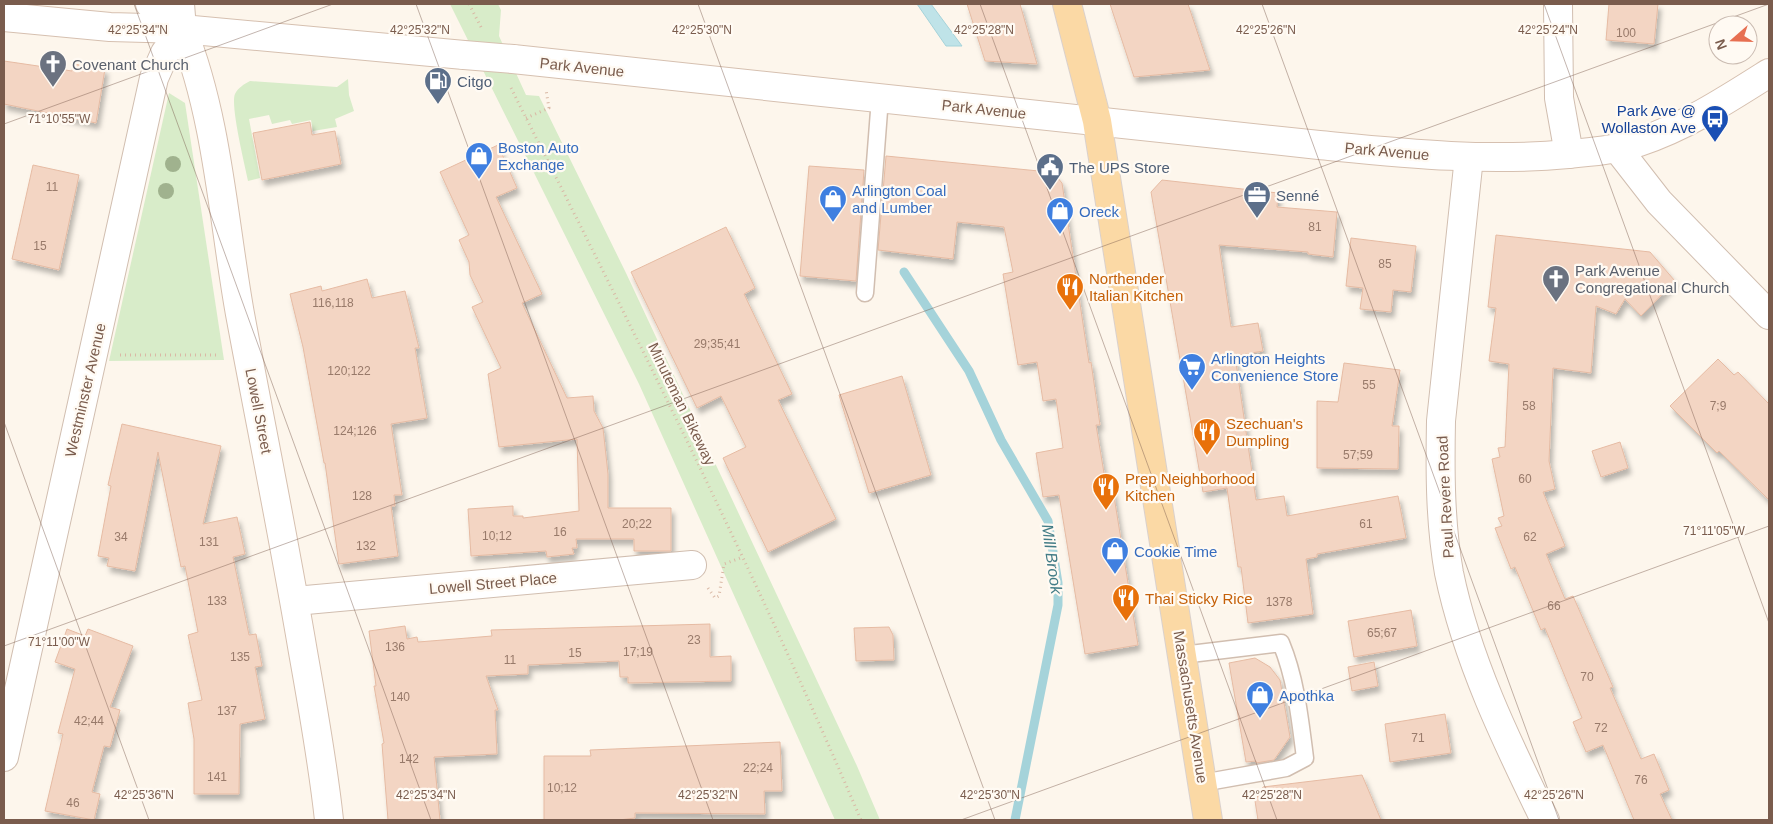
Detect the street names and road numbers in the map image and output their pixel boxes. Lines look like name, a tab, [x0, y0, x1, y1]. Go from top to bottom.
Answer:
street label: Park Avenue	[539, 54, 625, 80]
street label: Park Avenue	[941, 96, 1027, 122]
street label: Park Avenue	[1344, 139, 1430, 163]
street label: Westminster Avenue	[61, 321, 109, 459]
street label: Minuteman Bikeway	[645, 340, 719, 468]
street label: Lowell Street	[242, 367, 276, 456]
street label: Paul Revere Road	[1433, 435, 1457, 559]
street label: Lowell Street Place	[428, 569, 558, 597]
street label: Massachusetts Avenue	[1171, 630, 1211, 784]

